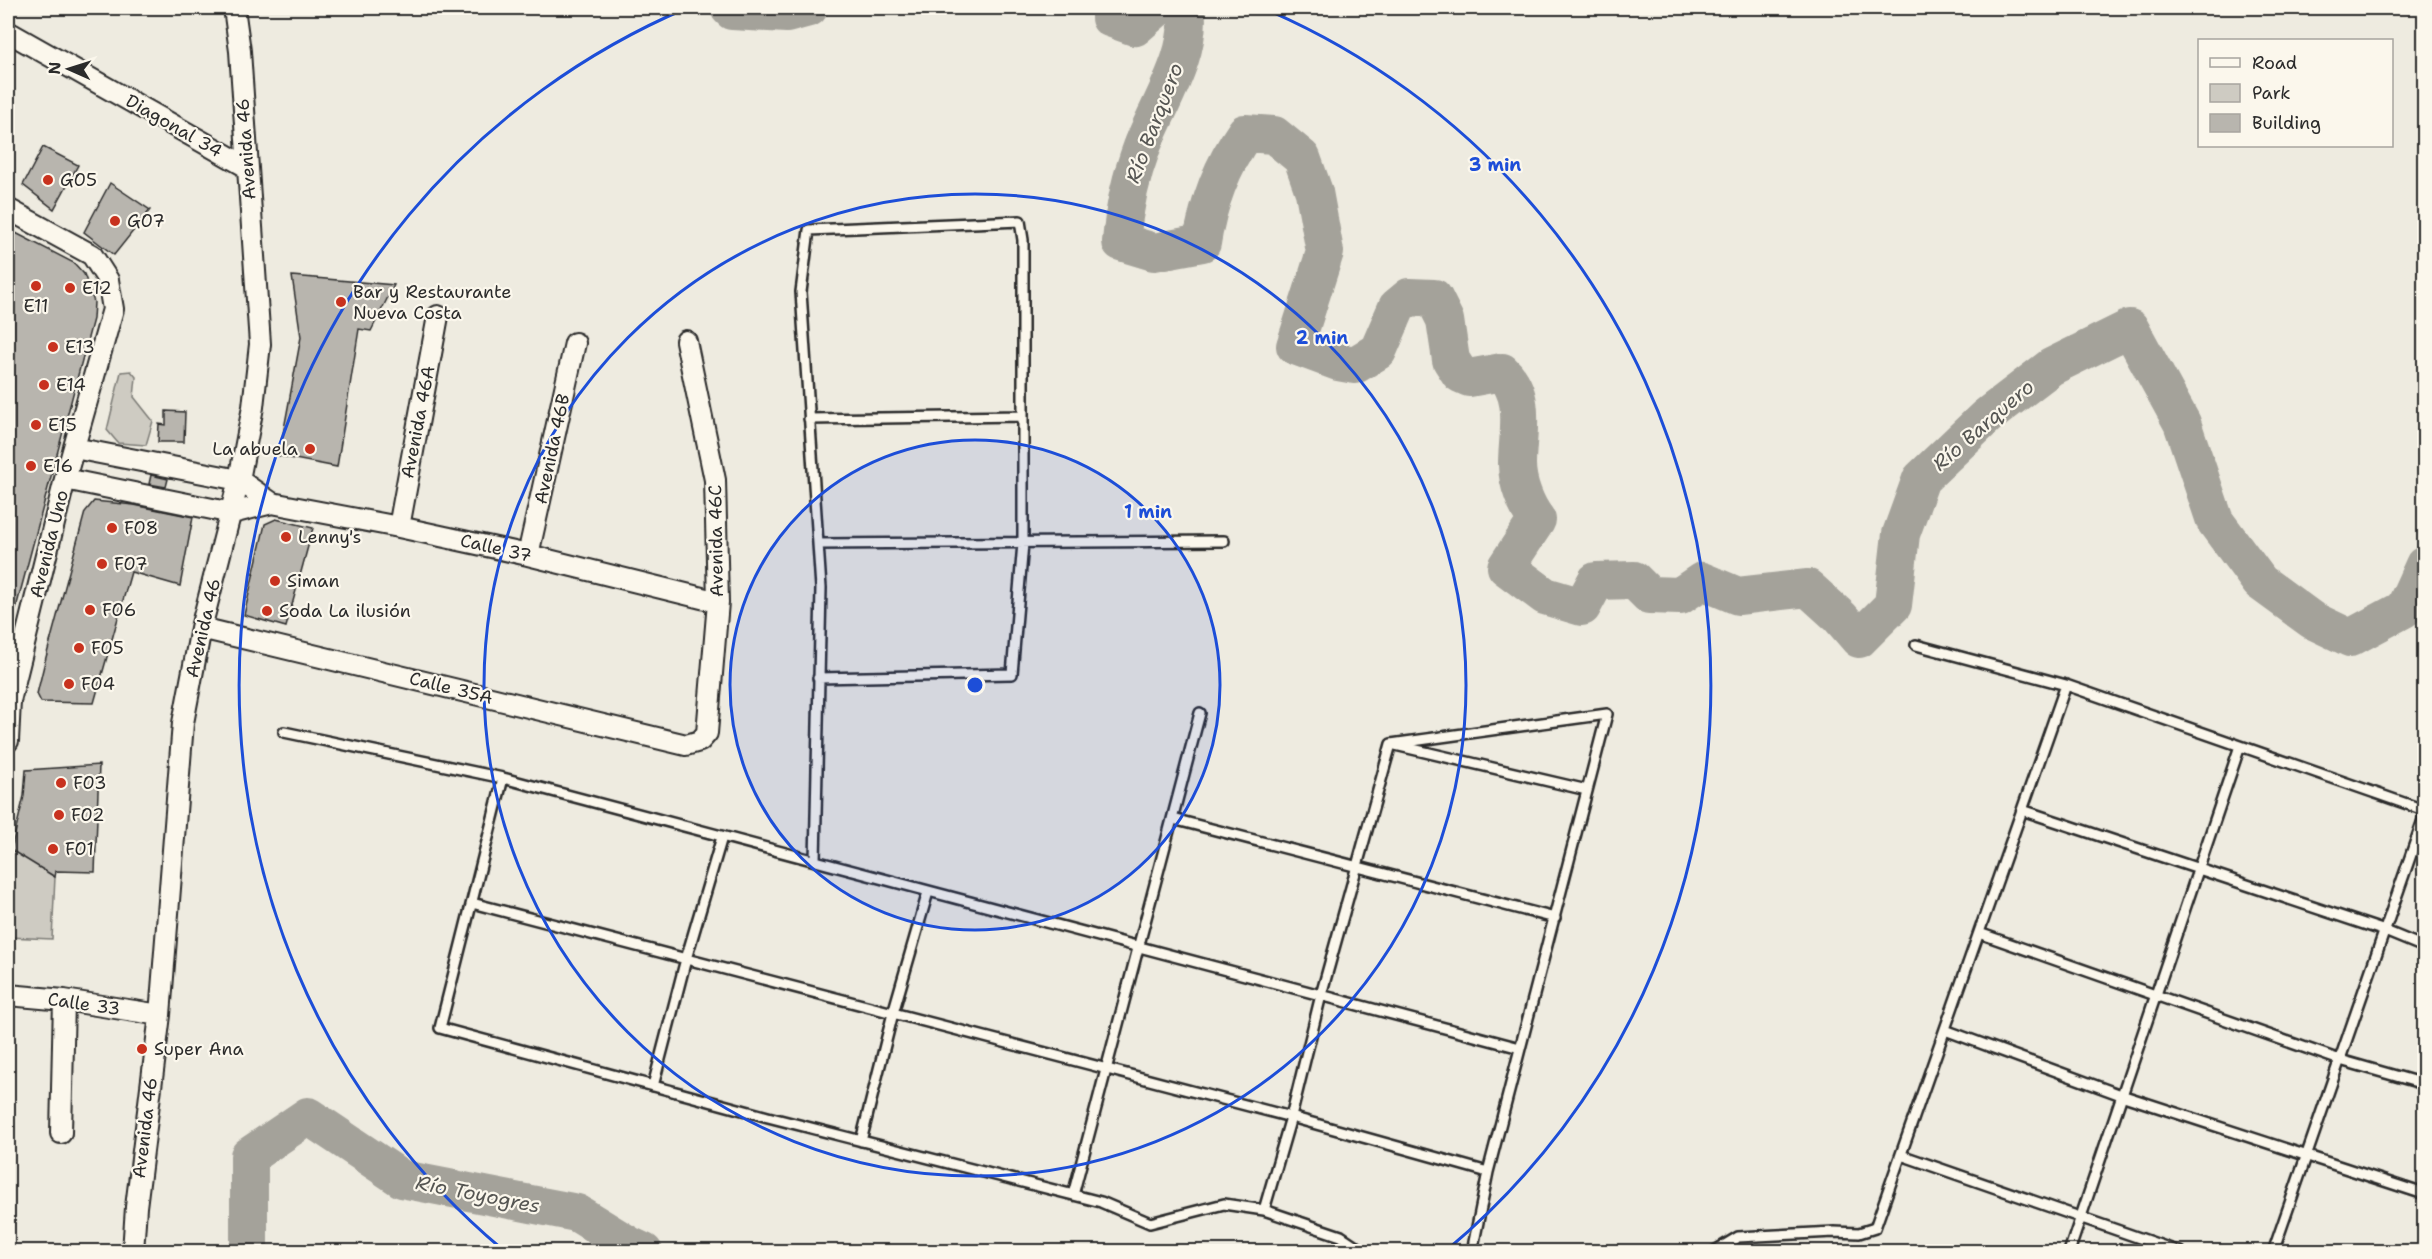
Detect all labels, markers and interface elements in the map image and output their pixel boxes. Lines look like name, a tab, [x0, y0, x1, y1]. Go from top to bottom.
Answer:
north arrow	[39, 39, 99, 99]
legend	[2198, 39, 2393, 147]
text: Road	[2252, 51, 2297, 75]
water label: Río Barquero	[1119, 59, 1189, 187]
text: N	[44, 61, 65, 75]
text: Park	[2252, 81, 2291, 105]
street label: Diagonal 34	[121, 89, 227, 163]
street label: Avenida 46	[230, 98, 262, 200]
text: Building	[2252, 111, 2321, 135]
text: 3 min	[1469, 153, 1521, 177]
place label: G05	[60, 168, 97, 192]
marker: G05	[41, 173, 55, 187]
place label: G07	[127, 209, 165, 233]
marker: G07	[108, 214, 122, 228]
place label: E12	[82, 276, 112, 300]
marker: E11	[29, 279, 43, 293]
place label: Bar y Restaurante Nueva Costa	[353, 280, 511, 325]
marker: E12	[63, 281, 77, 295]
place label: E11	[24, 294, 49, 318]
marker: Bar y Restaurante Nueva Costa	[334, 295, 348, 309]
text: 2 min	[1296, 326, 1348, 350]
place label: E13	[65, 335, 95, 359]
marker: E13	[46, 340, 60, 354]
street label: Avenida 46A	[395, 364, 441, 480]
place label: E14	[56, 373, 86, 397]
water label: Río Barquero	[1927, 374, 2039, 476]
marker: E14	[37, 378, 51, 392]
street label: Avenida 46B	[529, 392, 575, 506]
place label: E15	[48, 413, 77, 437]
marker: E15	[29, 418, 43, 432]
place label: La abuela	[212, 437, 298, 461]
marker: La abuela	[303, 442, 317, 456]
place label: E16	[43, 454, 73, 478]
marker: E16	[24, 459, 38, 473]
street label: Avenida 46C	[703, 485, 729, 597]
street label: Avenida Uno	[24, 488, 74, 600]
text: 1 min	[1124, 500, 1172, 524]
place label: F08	[124, 516, 158, 540]
marker: F08	[105, 521, 119, 535]
place label: Lenny's	[298, 525, 361, 549]
street label: Calle 37	[458, 528, 534, 568]
marker: Lenny's	[279, 530, 293, 544]
place label: F07	[114, 552, 148, 576]
marker: F07	[95, 557, 109, 571]
place label: Siman	[287, 569, 340, 593]
marker: Siman	[268, 574, 282, 588]
street label: Avenida 46	[180, 576, 226, 680]
place label: F06	[102, 598, 136, 622]
place label: Soda La ilusión	[279, 599, 411, 623]
marker: F06	[83, 603, 97, 617]
marker: Soda La ilusión	[260, 604, 274, 618]
place label: F05	[91, 636, 124, 660]
marker: F05	[72, 641, 86, 655]
street label: Calle 35A	[407, 666, 495, 710]
place label: F04	[81, 672, 115, 696]
centre of rings	[965, 675, 985, 695]
marker: F04	[62, 677, 76, 691]
place label: F03	[73, 771, 107, 795]
marker: F03	[54, 776, 68, 790]
place label: F02	[71, 803, 104, 827]
marker: F02	[52, 808, 66, 822]
place label: F01	[65, 837, 94, 861]
marker: F01	[46, 842, 60, 856]
street label: Calle 33	[46, 987, 122, 1021]
place label: Super Ana	[154, 1037, 244, 1061]
marker: Super Ana	[135, 1042, 149, 1056]
street label: Avenida 46	[127, 1076, 163, 1180]
water label: Río Toyogres	[414, 1169, 542, 1219]

